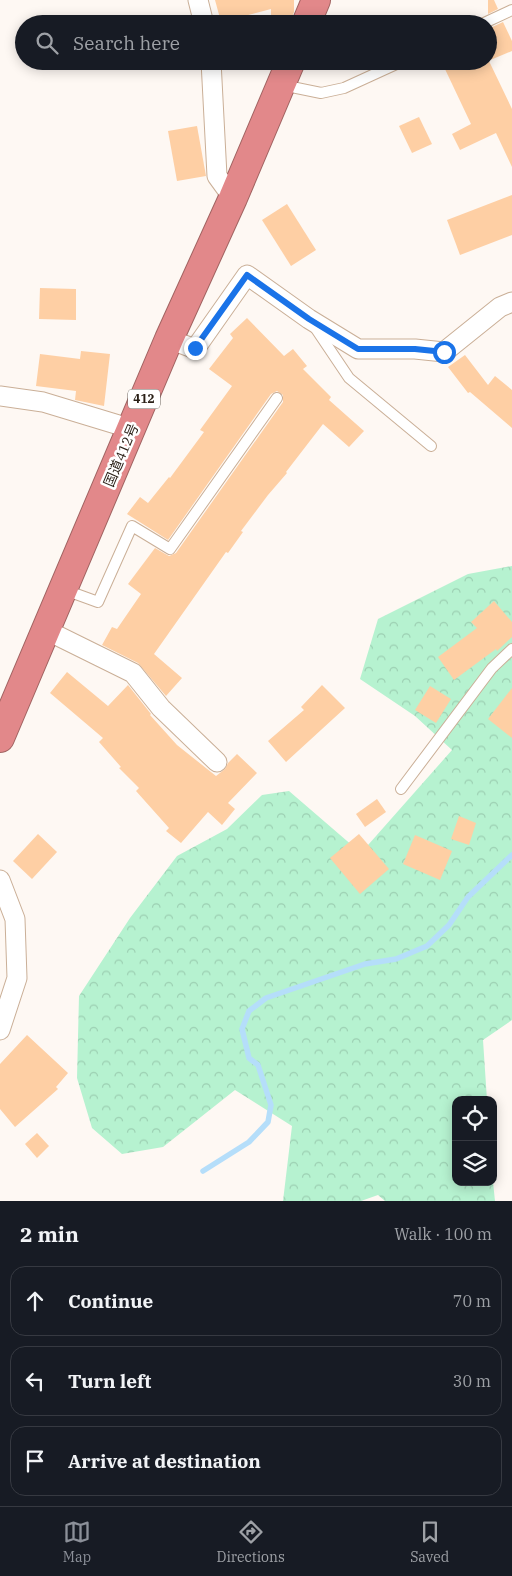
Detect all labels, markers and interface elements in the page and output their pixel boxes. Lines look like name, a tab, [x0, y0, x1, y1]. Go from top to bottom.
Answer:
search box	[15, 15, 497, 70]
icon: search	[33, 29, 61, 57]
text: Search here	[73, 31, 180, 55]
route end	[184, 337, 207, 360]
route start	[433, 341, 456, 364]
road number: 412	[128, 389, 160, 408]
street label: 国道412号	[100, 421, 142, 489]
map controls	[452, 1096, 497, 1186]
button: locate	[452, 1096, 497, 1141]
button: layers	[452, 1141, 497, 1186]
text: 2 min	[20, 1220, 79, 1248]
text: Walk · 100 m	[394, 1224, 492, 1244]
icon: ahead	[21, 1287, 49, 1315]
text: Continue	[68, 1289, 153, 1313]
text: 70 m	[453, 1291, 491, 1311]
icon: left	[21, 1367, 49, 1395]
text: Turn left	[68, 1369, 151, 1393]
text: 30 m	[453, 1371, 491, 1391]
icon: arrive	[21, 1447, 49, 1475]
text: Arrive at destination	[68, 1449, 261, 1473]
tab: Map	[63, 1518, 91, 1566]
tab: Directions	[217, 1518, 285, 1566]
tab: Saved	[410, 1518, 449, 1566]

